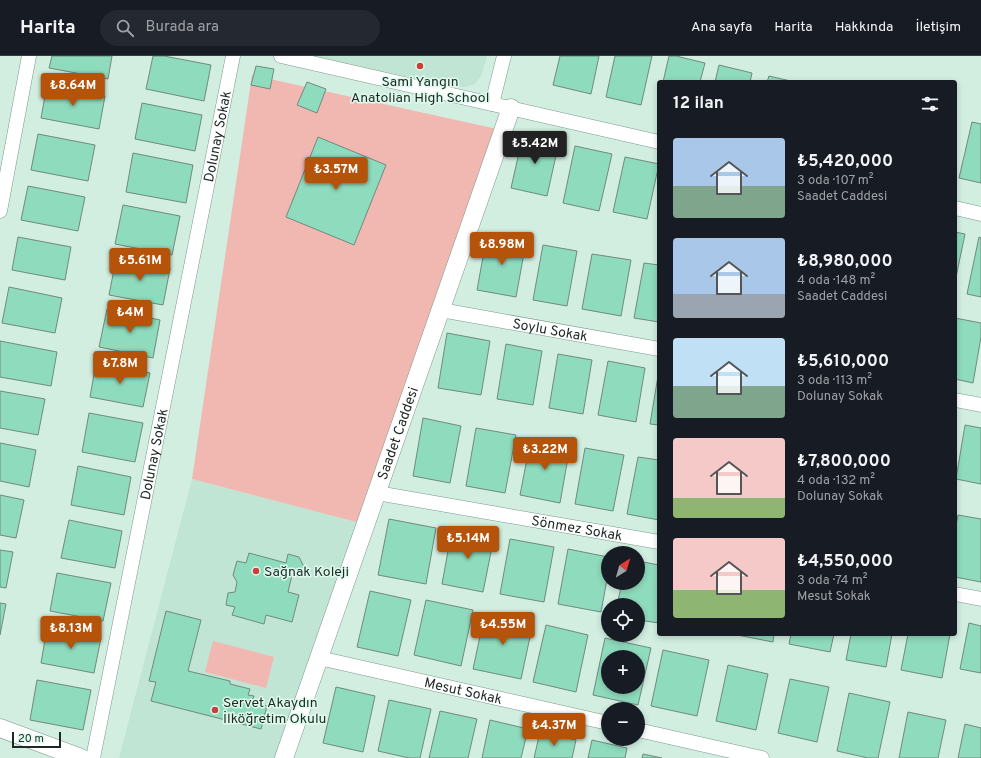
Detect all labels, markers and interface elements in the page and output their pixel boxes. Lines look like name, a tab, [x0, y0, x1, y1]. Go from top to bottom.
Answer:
search box	[100, 10, 380, 46]
text: Harita	[20, 16, 76, 40]
icon: search	[114, 17, 136, 39]
text: Burada ara	[146, 18, 219, 37]
text: Ana sayfa	[691, 19, 752, 36]
text: Harita	[774, 19, 813, 36]
text: Hakkında	[835, 19, 893, 36]
text: İletişim	[915, 19, 961, 36]
marker: Sami Yangın Anatolian High School	[415, 61, 425, 71]
pin: ₺8.64M	[40, 73, 106, 107]
place label: Sami Yangın Anatolian High School	[351, 74, 489, 107]
text: ₺8.64M	[50, 78, 96, 94]
street label: Dolunay Sokak	[201, 89, 236, 184]
text: 12 ilan	[673, 93, 724, 115]
icon: filters	[919, 93, 941, 115]
pin: ₺5.42M	[502, 131, 568, 165]
text: ₺5.42M	[512, 136, 558, 152]
text: ₺5,420,000	[797, 151, 893, 173]
icon: home	[705, 154, 753, 202]
pin: ₺3.57M	[303, 157, 369, 191]
text: ₺3.57M	[314, 162, 358, 178]
text: 3 oda · 107 m²	[797, 173, 873, 189]
text: Saadet Caddesi	[797, 189, 887, 205]
pin: ₺8.98M	[469, 232, 535, 266]
text: ₺8.98M	[479, 237, 525, 253]
pin: ₺5.61M	[107, 248, 173, 282]
text: ₺8,980,000	[797, 251, 893, 273]
text: ₺5.61M	[118, 253, 162, 269]
icon: home	[705, 254, 753, 302]
text: 4 oda · 148 m²	[797, 273, 875, 289]
text: Saadet Caddesi	[797, 289, 887, 305]
pin: ₺4M	[111, 300, 149, 334]
text: ₺4M	[116, 305, 144, 321]
street label: Soylu Sokak	[511, 316, 589, 346]
pin: ₺7.8M	[92, 351, 148, 385]
text: ₺5,610,000	[797, 351, 889, 373]
icon: home	[705, 354, 753, 402]
text: ₺7.8M	[102, 356, 138, 372]
text: 3 oda · 113 m²	[797, 373, 872, 389]
street label: Saadet Caddesi	[375, 385, 423, 482]
text: Dolunay Sokak	[797, 389, 883, 405]
street label: Dolunay Sokak	[138, 407, 173, 501]
pin: ₺3.22M	[512, 437, 578, 471]
text: ₺3.22M	[522, 442, 568, 458]
text: ₺7,800,000	[797, 451, 891, 473]
icon: home	[705, 454, 753, 502]
text: 4 oda · 132 m²	[797, 473, 875, 489]
text: Dolunay Sokak	[797, 489, 883, 505]
street label: Sönmez Sokak	[530, 513, 624, 545]
pin: ₺5.14M	[435, 526, 501, 560]
text: ₺5.14M	[446, 531, 490, 547]
north arrow	[601, 546, 645, 590]
map controls	[601, 546, 645, 746]
text: ₺4,550,000	[797, 551, 893, 573]
icon: home	[705, 554, 753, 602]
place label: Sağnak Koleji	[264, 564, 349, 581]
marker: Sağnak Koleji	[251, 566, 261, 576]
text: 3 oda · 74 m²	[797, 573, 867, 589]
text: Mesut Sokak	[797, 589, 871, 605]
button: locate	[601, 598, 645, 642]
pin: ₺4.55M	[470, 612, 536, 646]
pin: ₺8.13M	[38, 616, 104, 650]
text: ₺4.55M	[480, 617, 526, 633]
text: ₺8.13M	[49, 621, 93, 637]
button: +	[601, 650, 645, 694]
street label: Mesut Sokak	[422, 675, 504, 709]
place label: Servet Akaydın İlköğretim Okulu	[223, 695, 326, 728]
button: −	[601, 702, 645, 746]
marker: Servet Akaydın İlköğretim Okulu	[210, 705, 220, 715]
pin: ₺4.37M	[521, 713, 587, 747]
text: ₺4.37M	[531, 718, 577, 734]
scale bar	[12, 730, 61, 749]
text: 20 m	[18, 732, 44, 746]

